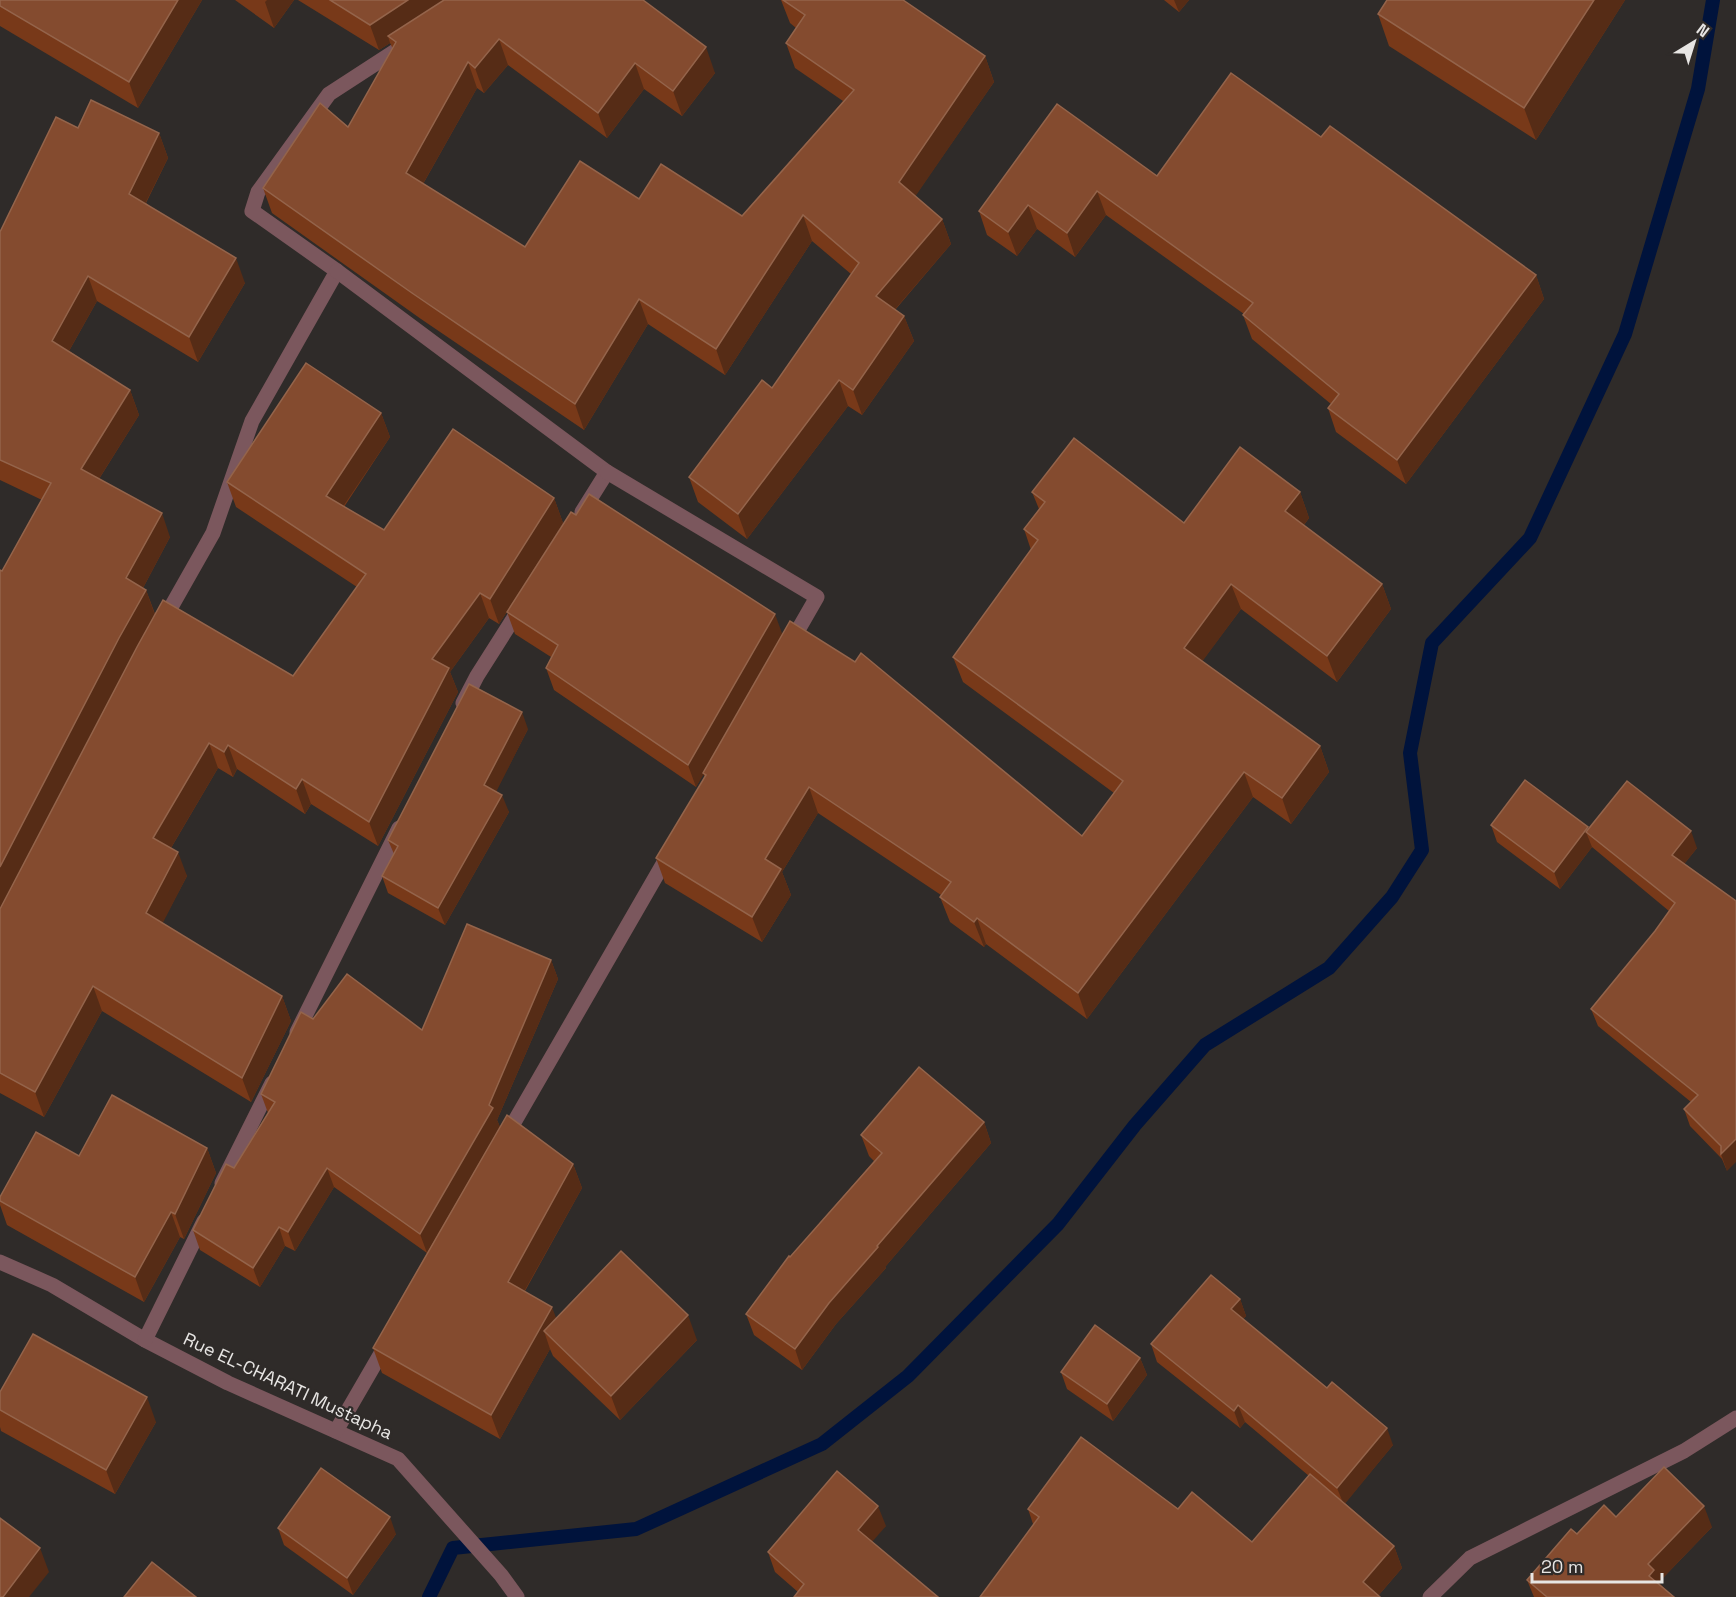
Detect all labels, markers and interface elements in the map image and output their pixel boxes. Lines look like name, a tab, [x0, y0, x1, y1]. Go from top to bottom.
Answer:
north arrow	[1664, 12, 1724, 72]
text: N	[1692, 19, 1714, 42]
street label: Rue EL-CHARATI Mustapha	[180, 1327, 396, 1444]
scale bar	[1532, 1546, 1662, 1584]
text: 20 m	[1541, 1555, 1584, 1578]

